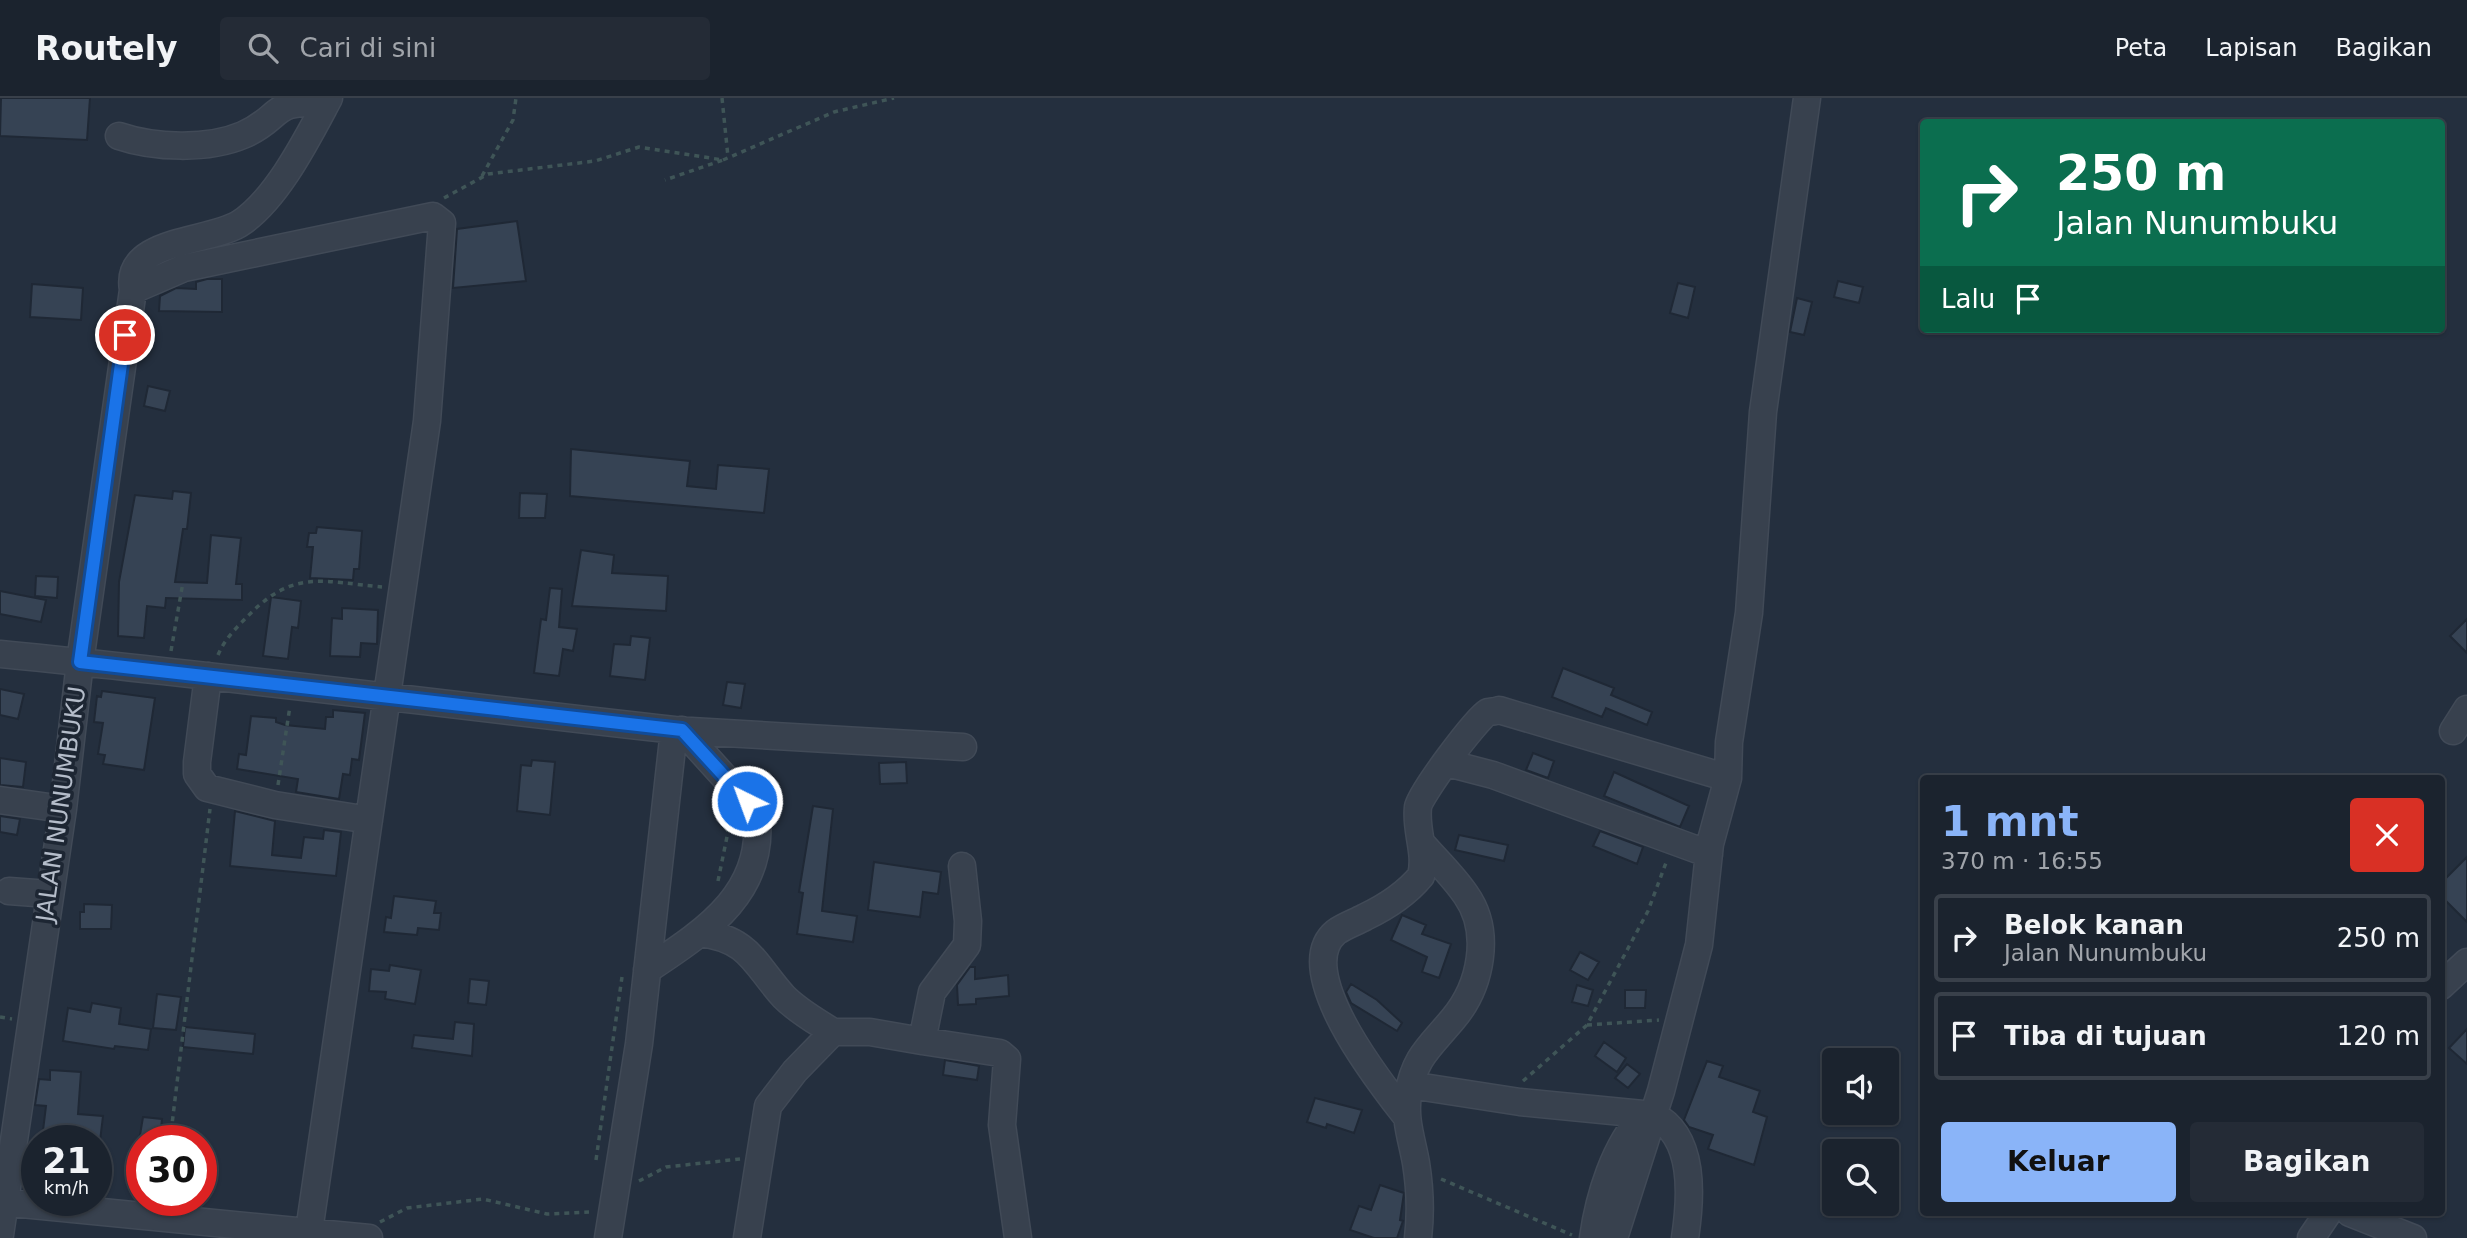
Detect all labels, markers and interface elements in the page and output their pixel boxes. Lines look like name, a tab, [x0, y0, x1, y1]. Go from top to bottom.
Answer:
search box	[220, 17, 710, 80]
text: Routely	[35, 29, 178, 68]
icon: search	[244, 29, 282, 67]
text: Cari di sini	[300, 33, 436, 63]
text: Peta	[2115, 34, 2167, 62]
text: Lapisan	[2205, 34, 2298, 62]
text: Bagikan	[2336, 34, 2432, 62]
text: 250 m	[2056, 145, 2226, 202]
icon: right	[1941, 147, 2032, 238]
text: Jalan Nunumbuku	[2056, 204, 2338, 242]
icon: arrive	[2009, 280, 2047, 318]
text: Lalu	[1941, 284, 1995, 314]
pin	[95, 305, 155, 365]
icon: arrive	[106, 316, 144, 354]
street label: JALAN NUNUMBUKU	[30, 684, 91, 925]
position arrow	[710, 764, 784, 838]
text: 1 mnt	[1941, 797, 2079, 846]
button: close	[2350, 798, 2424, 872]
text: 370 m · 16:55	[1941, 848, 2103, 874]
text: Belok kanan	[2004, 910, 2184, 940]
icon: right	[1945, 919, 1983, 957]
text: 250 m	[2337, 923, 2420, 953]
text: Jalan Nunumbuku	[2004, 940, 2207, 966]
icon: arrive	[1945, 1017, 1983, 1055]
text: Tiba di tujuan	[2004, 1021, 2207, 1051]
text: 120 m	[2337, 1021, 2420, 1051]
map controls	[1822, 1048, 1899, 1216]
button: sound	[1822, 1048, 1899, 1125]
button: Keluar	[1941, 1122, 2176, 1202]
button: Bagikan	[2190, 1122, 2424, 1202]
speed limit sign: 30	[126, 1125, 217, 1216]
button: search	[1822, 1139, 1899, 1216]
text: 21	[42, 1141, 91, 1181]
text: km/h	[44, 1177, 89, 1198]

